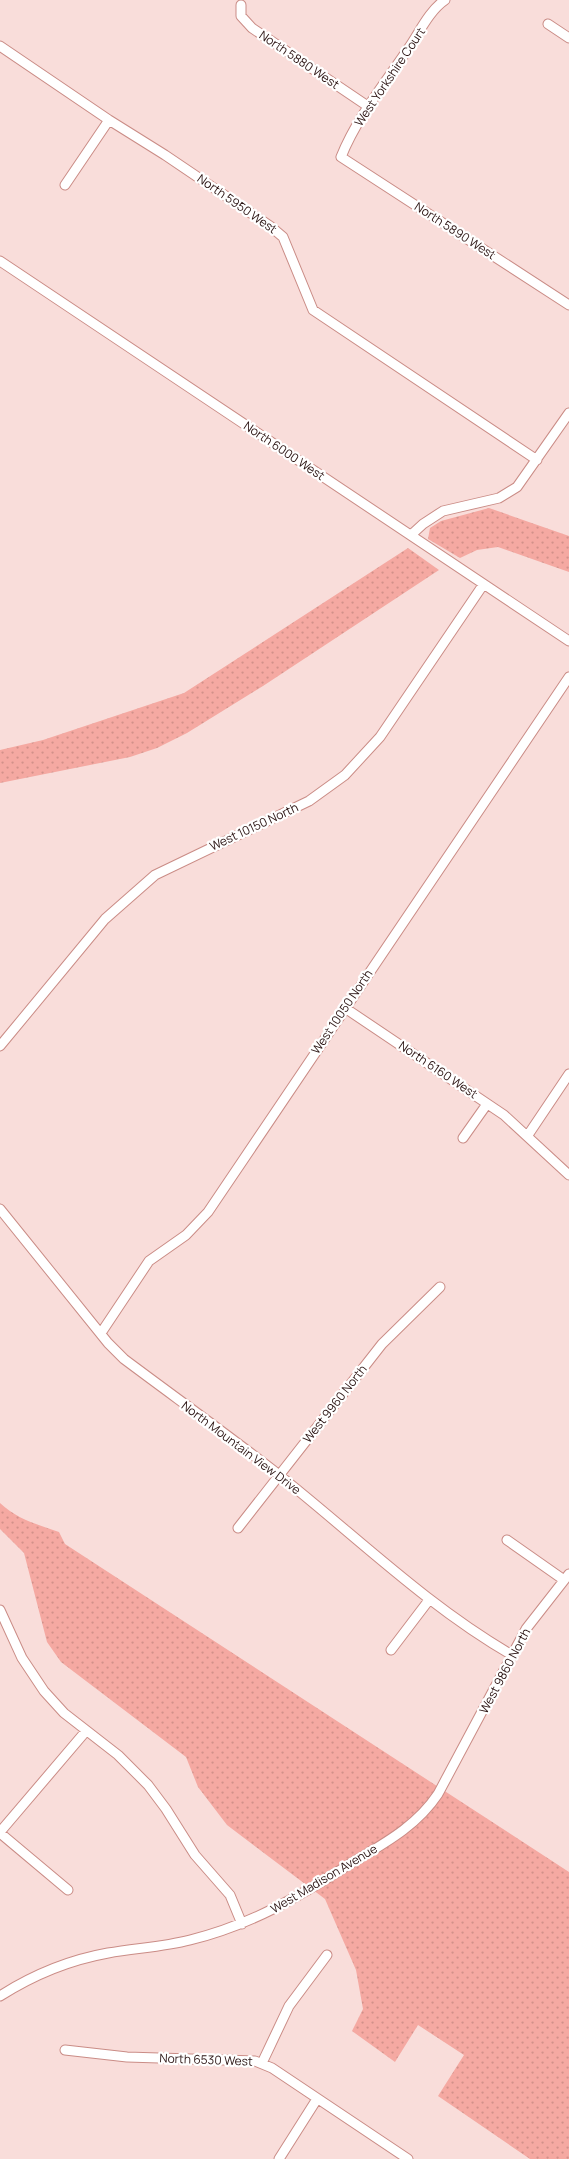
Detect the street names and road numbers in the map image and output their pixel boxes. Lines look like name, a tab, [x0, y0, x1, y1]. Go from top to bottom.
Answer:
street label: West Yorkshire Court	[350, 24, 429, 129]
street label: North 5880 West	[256, 26, 343, 93]
street label: North 5950 West	[194, 170, 281, 238]
street label: North 5890 West	[411, 198, 499, 263]
street label: North 6000 West	[240, 417, 328, 484]
street label: West 10150 North	[207, 799, 301, 855]
street label: West 10050 North	[307, 966, 376, 1057]
street label: North 6160 West	[396, 1037, 481, 1102]
street label: West 9960 North	[299, 1361, 370, 1446]
street label: North Mountain View Drive	[178, 1397, 305, 1498]
street label: West 9860 North	[475, 1625, 534, 1716]
street label: West Madison Avenue	[267, 1840, 380, 1917]
street label: North 6530 West	[159, 2049, 253, 2070]

